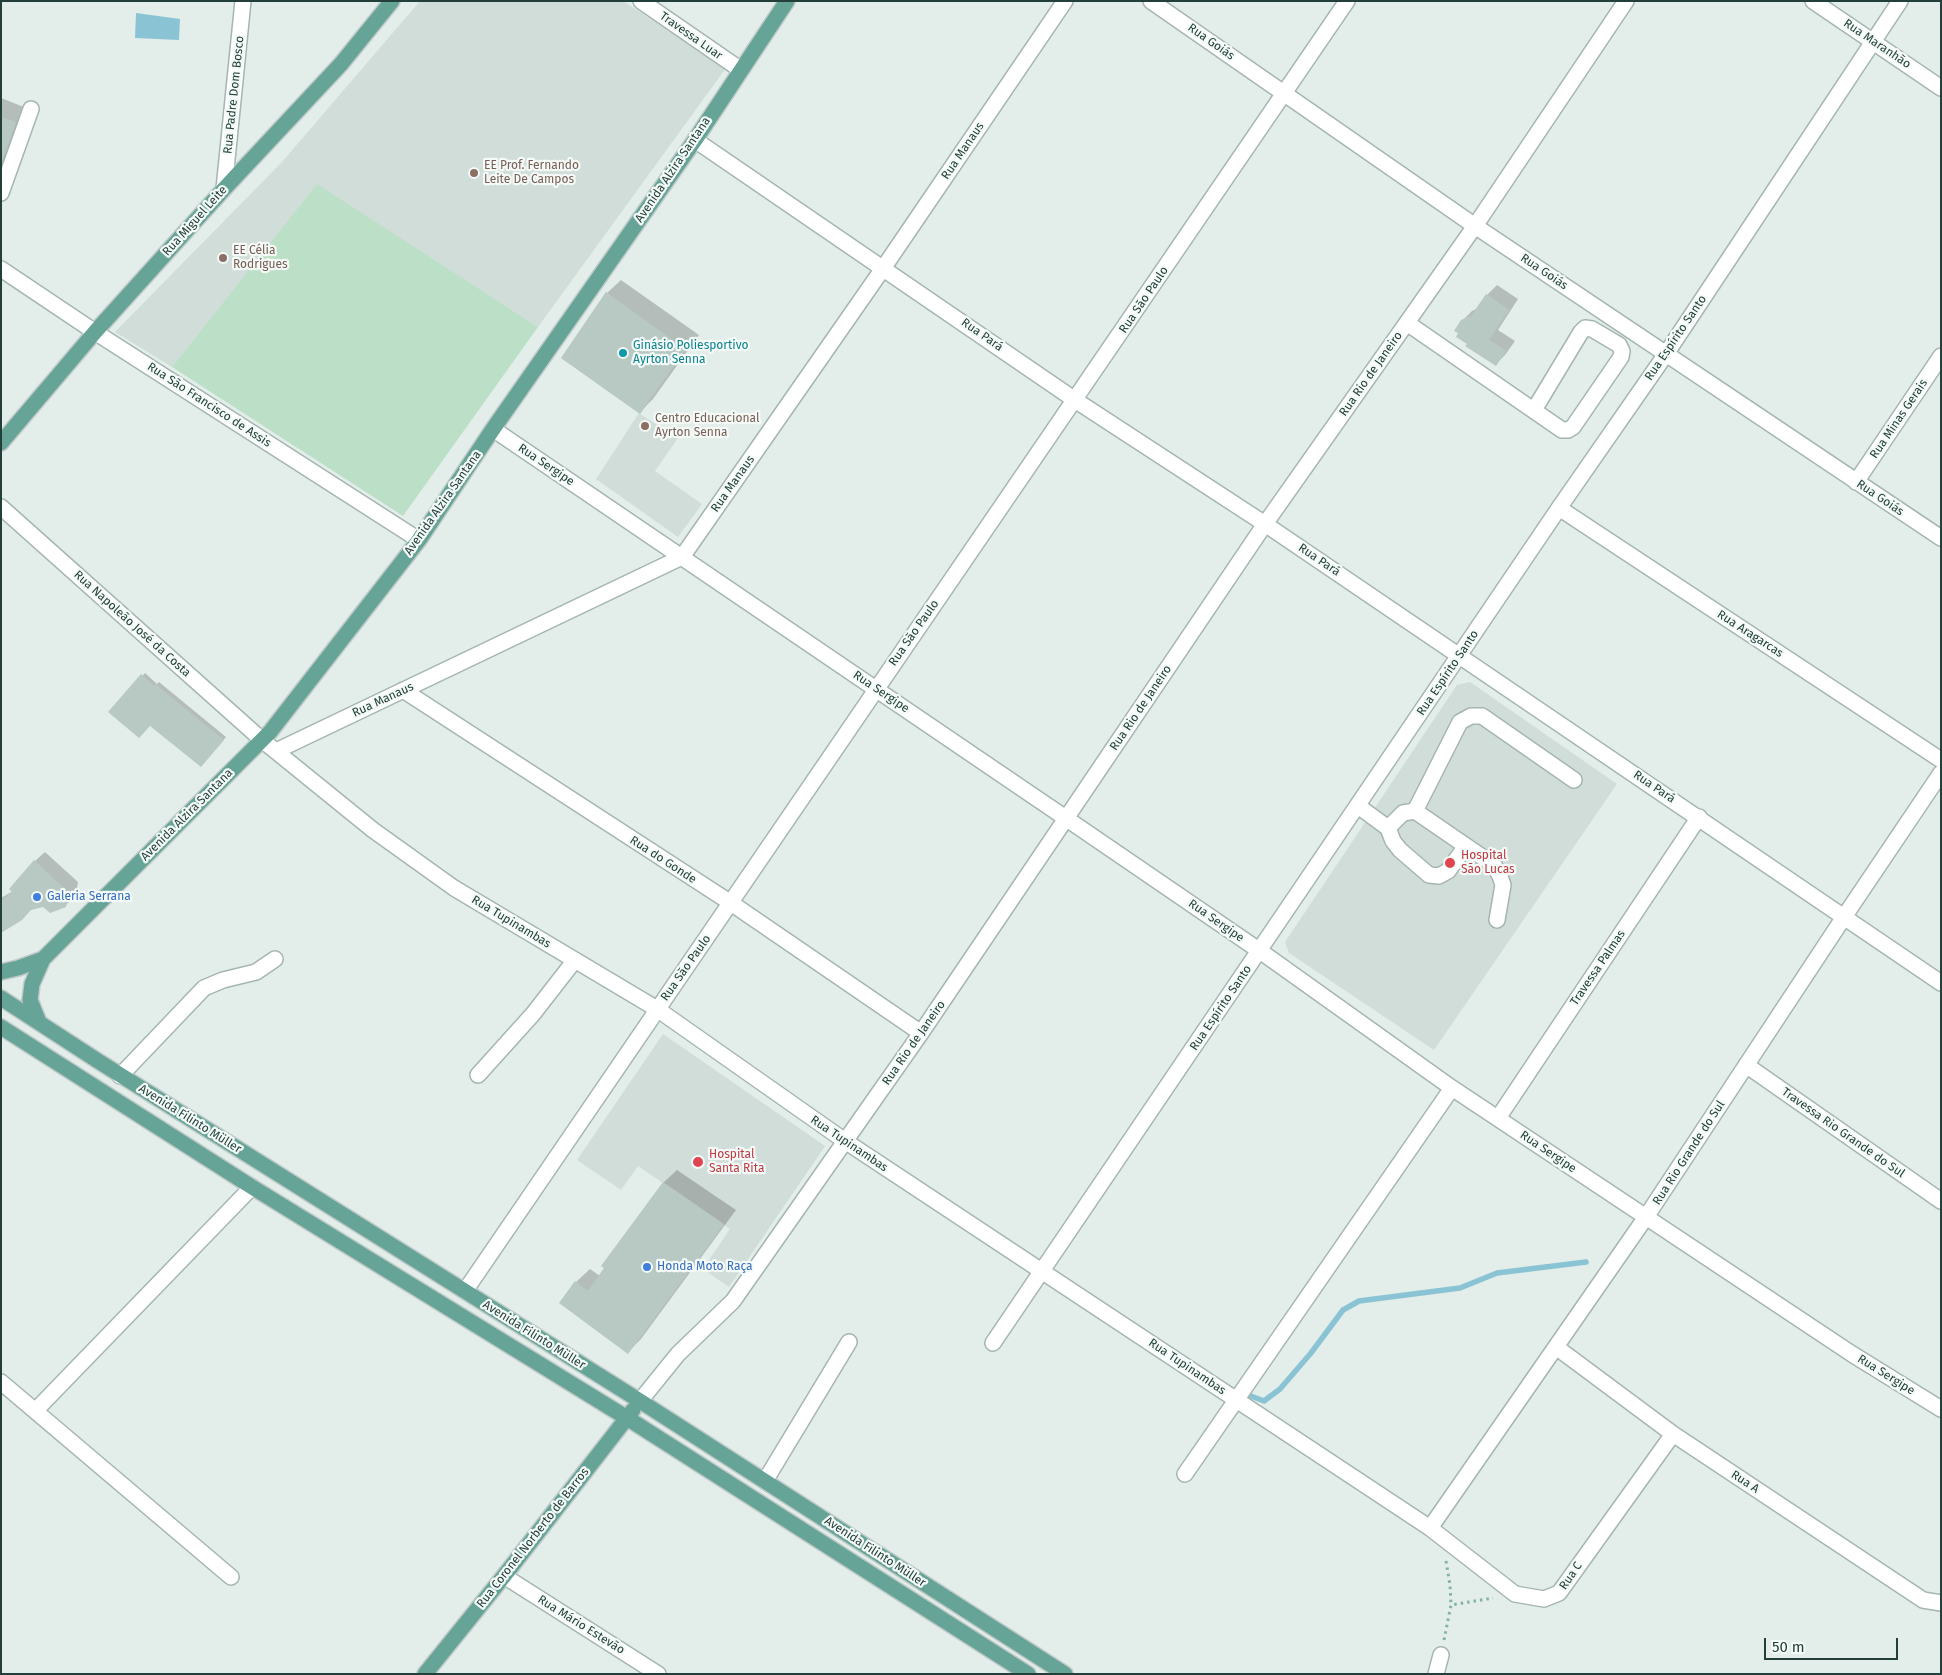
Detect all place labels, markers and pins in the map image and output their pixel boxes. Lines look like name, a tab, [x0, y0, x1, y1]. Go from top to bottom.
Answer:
place label: EE Prof. Fernando Leite De Campos	[484, 159, 579, 187]
marker: EE Prof. Fernando Leite De Campos	[468, 167, 480, 179]
place label: EE Célia Rodrigues	[233, 244, 288, 272]
marker: EE Célia Rodrigues	[217, 252, 229, 264]
place label: Ginásio Poliesportivo Ayrton Senna	[633, 339, 749, 367]
marker: Ginásio Poliesportivo Ayrton Senna	[617, 347, 629, 359]
place label: Centro Educacional Ayrton Senna	[655, 412, 759, 440]
marker: Centro Educacional Ayrton Senna	[639, 420, 651, 432]
place label: Hospital São Lucas	[1461, 849, 1515, 877]
marker: Hospital São Lucas	[1443, 856, 1457, 870]
place label: Galeria Serrana	[47, 890, 131, 904]
marker: Galeria Serrana	[31, 891, 43, 903]
place label: Hospital Santa Rita	[709, 1148, 764, 1176]
marker: Hospital Santa Rita	[691, 1155, 705, 1169]
place label: Honda Moto Raça	[657, 1260, 753, 1274]
marker: Honda Moto Raça	[641, 1261, 653, 1273]

